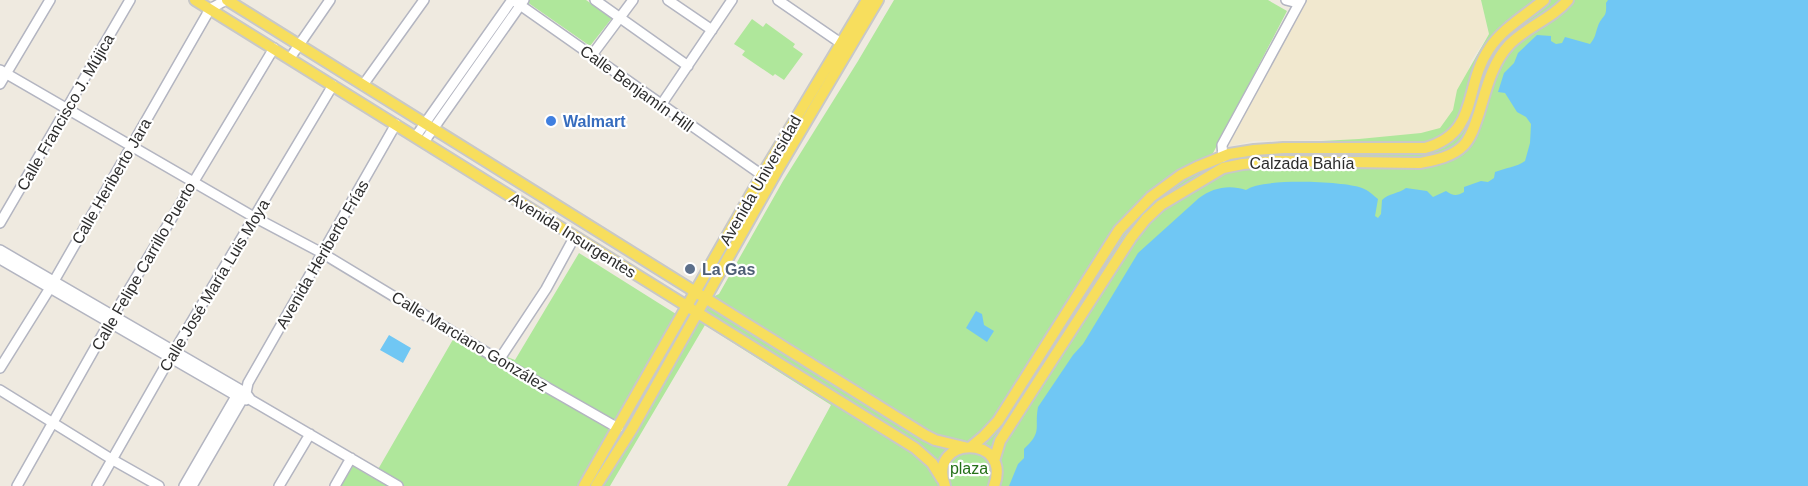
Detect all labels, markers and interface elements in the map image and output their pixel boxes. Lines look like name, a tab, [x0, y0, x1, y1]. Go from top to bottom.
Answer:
street label: Calle Francisco J. Mújica	[14, 31, 117, 194]
street label: Calle Benjamín Hill	[577, 42, 696, 135]
place label: Walmart	[563, 113, 626, 130]
street label: Avenida Universidad	[716, 113, 804, 248]
marker: Walmart	[544, 114, 558, 128]
street label: Calle Heriberto Jara	[69, 115, 154, 247]
street label: Calzada Bahía	[1250, 155, 1355, 172]
street label: Avenida Heriberto Frías	[273, 177, 372, 332]
street label: Calle Felipe Carrillo Puerto	[88, 179, 199, 353]
street label: Avenida Insurgentes	[506, 190, 639, 281]
street label: Calle José María Luis Moya	[156, 196, 273, 374]
place label: La Gas	[702, 261, 755, 278]
marker: La Gas	[683, 262, 697, 276]
street label: Calle Marciano González	[389, 288, 551, 395]
park label: plaza	[950, 460, 988, 477]

